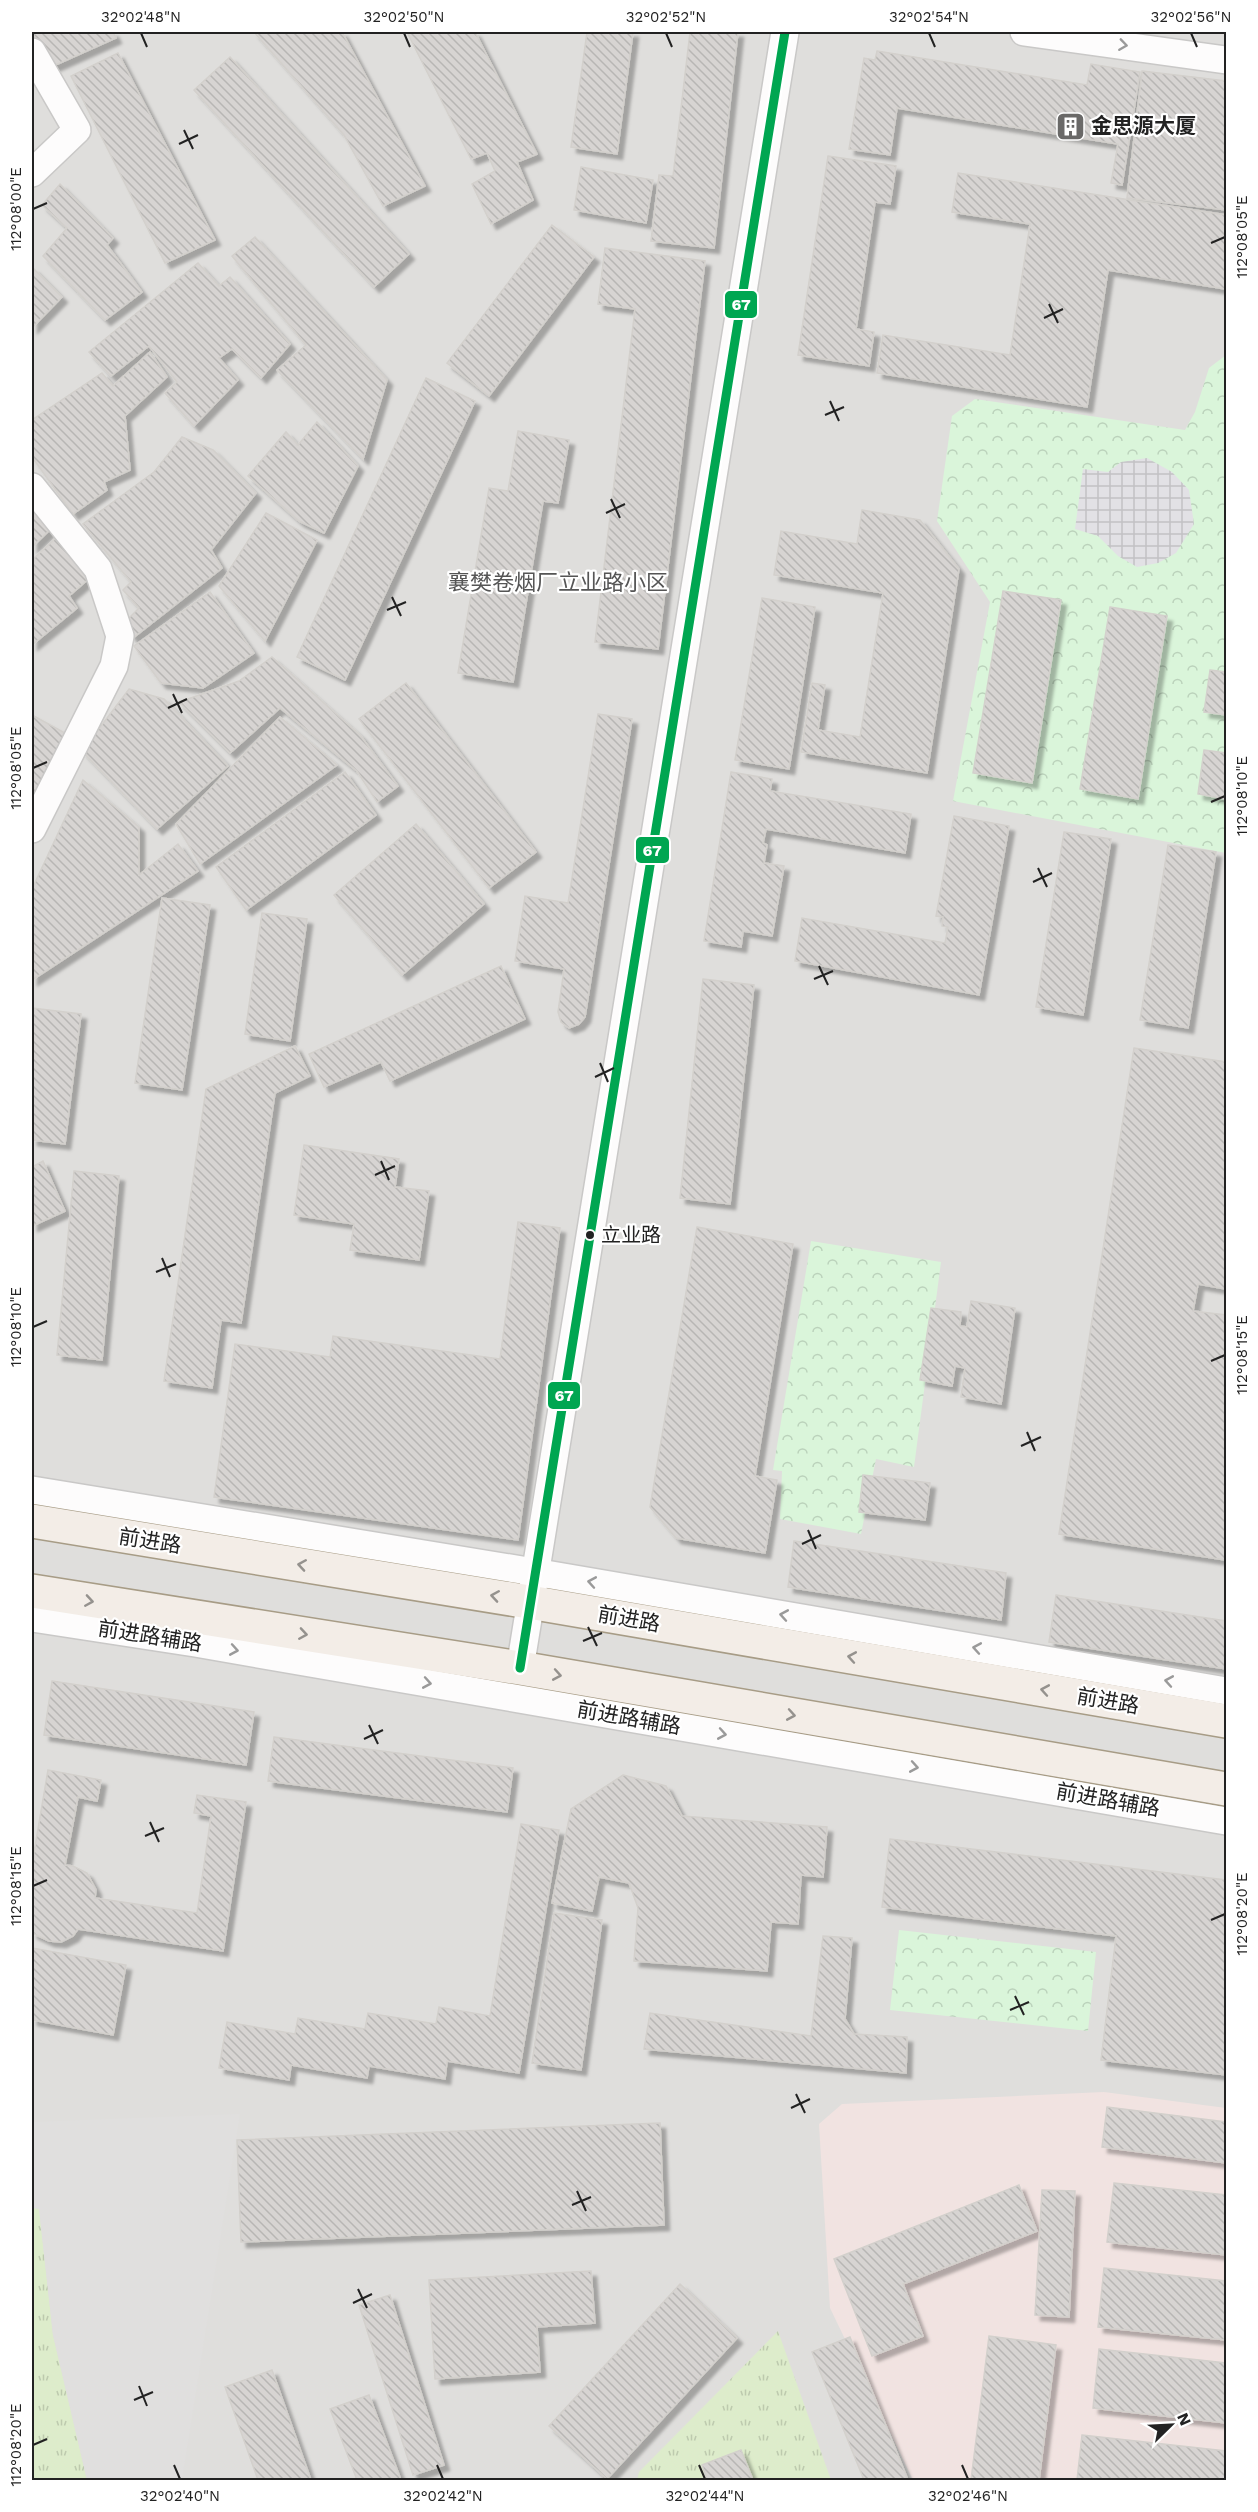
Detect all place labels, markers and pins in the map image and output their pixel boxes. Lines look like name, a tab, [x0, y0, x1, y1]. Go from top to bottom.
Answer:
building icon: 金思源大厦	[1054, 110, 1086, 142]
place label: 金思源大厦	[1091, 113, 1196, 138]
place label: 立业路	[601, 1223, 661, 1247]
marker: 立业路	[584, 1229, 596, 1241]

